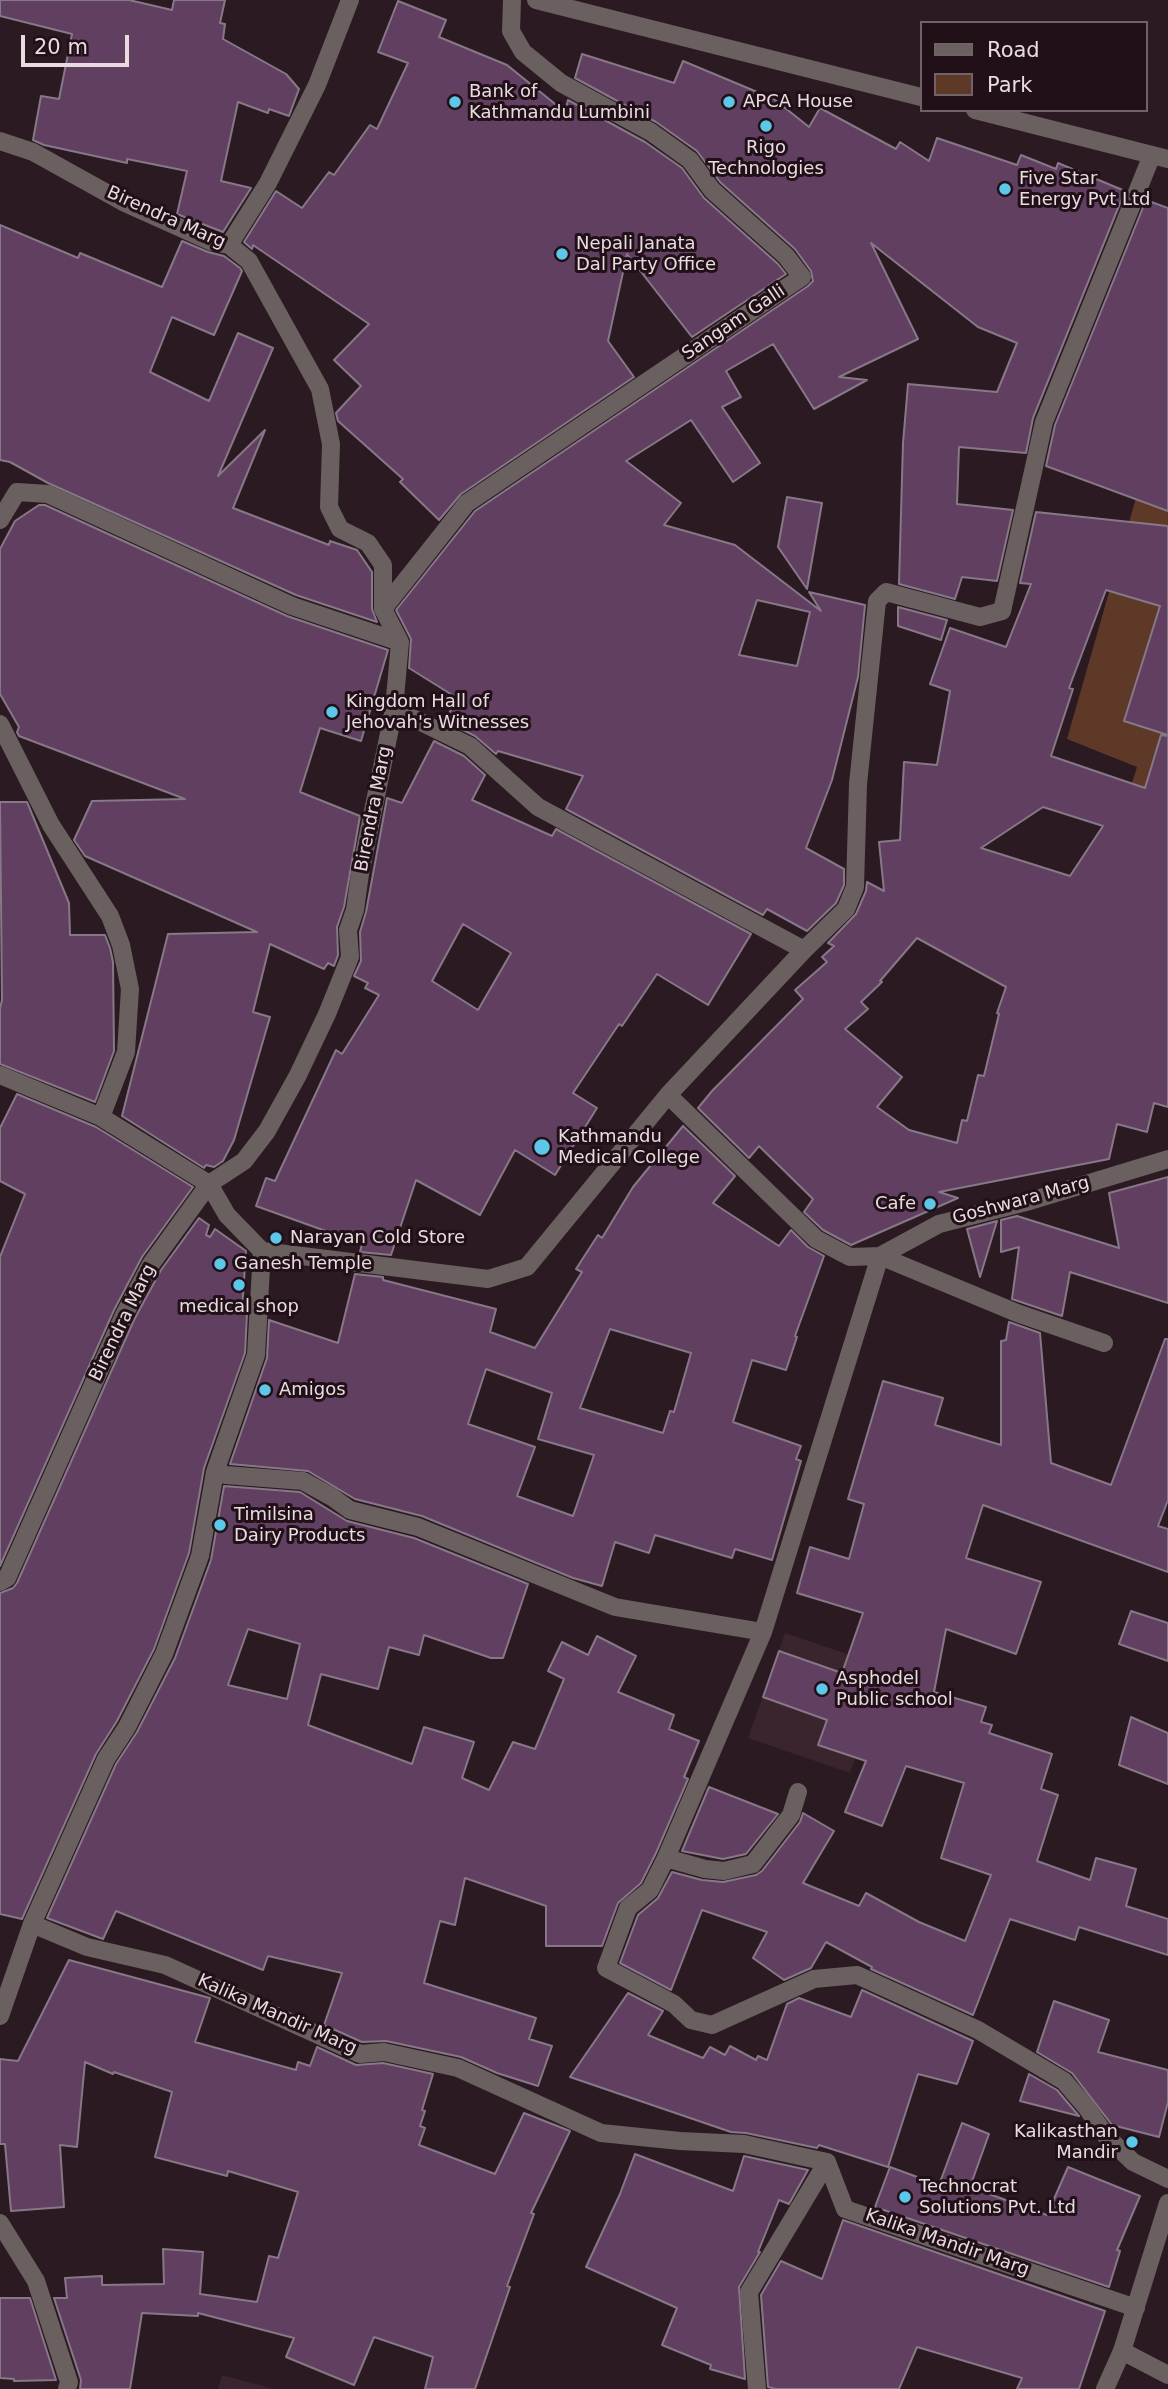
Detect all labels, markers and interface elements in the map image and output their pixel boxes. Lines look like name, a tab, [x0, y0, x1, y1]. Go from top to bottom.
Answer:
scale bar	[24, 21, 133, 65]
legend	[920, 21, 1147, 112]
text: 20 m	[34, 35, 88, 59]
text: Road	[987, 38, 1040, 62]
text: Park	[987, 73, 1032, 97]
place label: Bank of Kathmandu Lumbini	[469, 81, 650, 124]
place label: APCA House	[743, 91, 853, 113]
marker: Bank of Kathmandu Lumbini	[447, 94, 463, 110]
marker: APCA House	[721, 94, 737, 110]
marker: Rigo Technologies	[758, 118, 774, 134]
place label: Rigo Technologies	[708, 137, 824, 180]
place label: Five Star Energy Pvt Ltd	[1019, 168, 1151, 210]
marker: Five Star Energy Pvt Ltd	[997, 181, 1013, 197]
street label: Birendra Marg	[103, 182, 229, 254]
place label: Nepali Janata Dal Party Office	[576, 233, 716, 276]
marker: Nepali Janata Dal Party Office	[554, 246, 570, 262]
street label: Sangam Galli	[678, 281, 790, 365]
place label: Kingdom Hall of Jehovah's Witnesses	[346, 691, 529, 734]
marker: Kingdom Hall of Jehovah's Witnesses	[324, 704, 340, 720]
street label: Birendra Marg	[351, 744, 397, 874]
place label: Kathmandu Medical College	[558, 1126, 700, 1168]
marker: Kathmandu Medical College	[532, 1137, 552, 1157]
street label: Goshwara Marg	[950, 1172, 1092, 1230]
place label: Cafe	[875, 1193, 916, 1215]
marker: Cafe	[922, 1196, 938, 1212]
place label: Narayan Cold Store	[290, 1227, 465, 1249]
marker: Narayan Cold Store	[268, 1230, 284, 1246]
place label: Ganesh Temple	[234, 1253, 372, 1275]
marker: Ganesh Temple	[212, 1256, 228, 1272]
street label: Birendra Marg	[85, 1261, 161, 1385]
marker: medical shop	[231, 1277, 247, 1293]
place label: medical shop	[179, 1296, 299, 1318]
place label: Amigos	[279, 1379, 346, 1401]
marker: Amigos	[257, 1382, 273, 1398]
place label: Timilsina Dairy Products	[234, 1504, 365, 1546]
marker: Timilsina Dairy Products	[212, 1517, 228, 1533]
place label: Asphodel Public school	[836, 1668, 953, 1710]
marker: Asphodel Public school	[814, 1681, 830, 1697]
street label: Kalika Mandir Marg	[194, 1970, 360, 2060]
place label: Kalikasthan Mandir	[1014, 2121, 1118, 2164]
marker: Kalikasthan Mandir	[1124, 2134, 1140, 2150]
place label: Technocrat Solutions Pvt. Ltd	[919, 2176, 1076, 2218]
marker: Technocrat Solutions Pvt. Ltd	[897, 2189, 913, 2205]
street label: Kalika Mandir Marg	[862, 2205, 1032, 2281]

